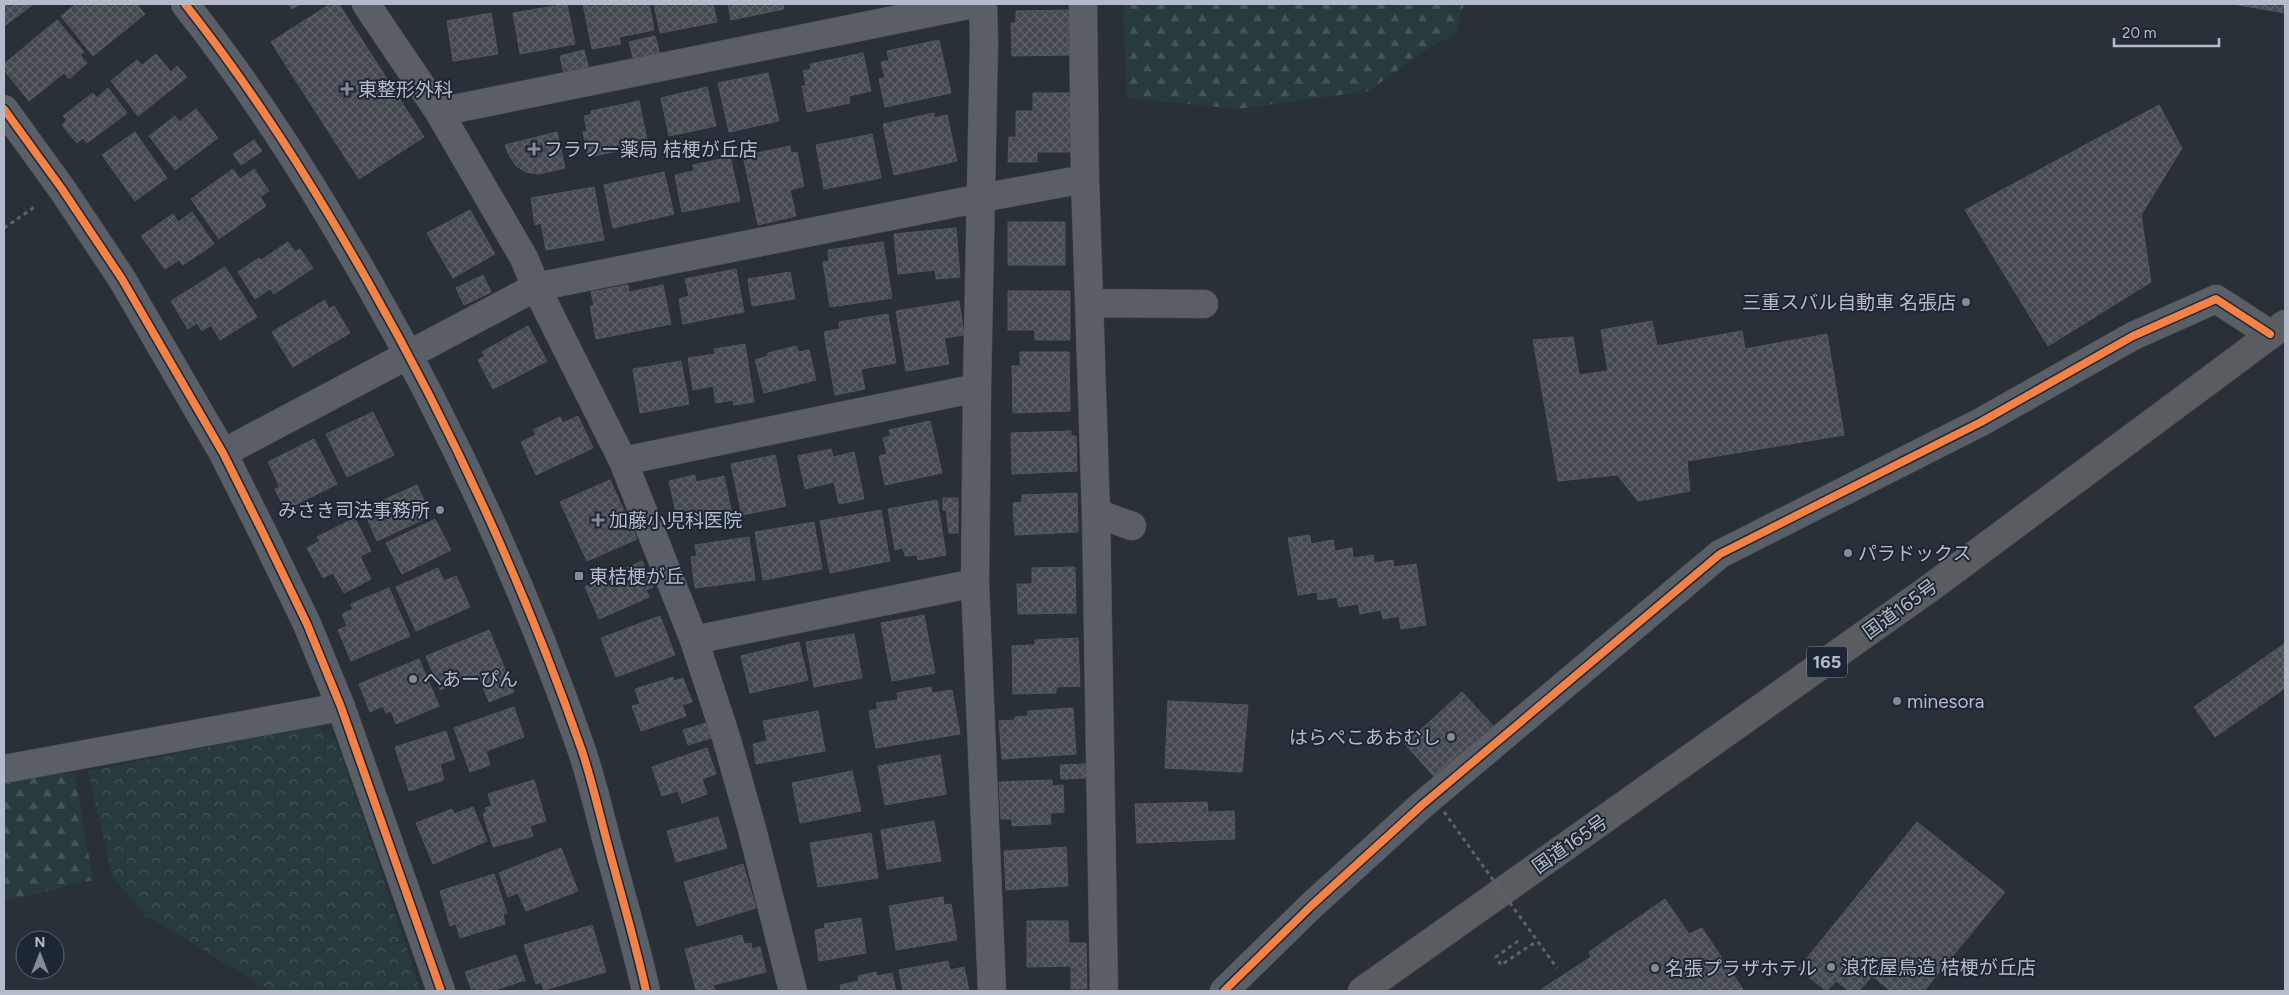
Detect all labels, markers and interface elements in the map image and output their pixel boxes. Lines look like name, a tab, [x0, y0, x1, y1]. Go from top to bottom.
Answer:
scale bar	[2114, 15, 2219, 47]
text: 20 m	[2122, 24, 2156, 42]
place label: 東整形外科	[358, 78, 453, 101]
marker: 東整形外科	[340, 82, 354, 96]
place label: フラワー薬局 桔梗が丘店	[544, 138, 758, 161]
marker: フラワー薬局 桔梗が丘店	[528, 143, 540, 155]
place label: 三重スバル自動車 名張店	[1742, 291, 1956, 314]
marker: 三重スバル自動車 名張店	[1960, 296, 1972, 308]
place label: みさき司法事務所	[278, 499, 430, 522]
marker: みさき司法事務所	[434, 504, 446, 516]
place label: 加藤小児科医院	[609, 509, 742, 532]
marker: 加藤小児科医院	[591, 513, 605, 527]
place label: パラドックス	[1858, 542, 1971, 565]
marker: パラドックス	[1842, 547, 1854, 559]
place label: 東桔梗が丘	[589, 565, 684, 588]
marker: 東桔梗が丘	[573, 570, 585, 582]
street label: 国道165号	[1858, 574, 1942, 644]
road number: 165	[1807, 646, 1847, 678]
place label: へあーぴん	[423, 668, 518, 691]
marker: へあーぴん	[407, 673, 419, 685]
place label: minesora	[1907, 690, 1985, 713]
marker: minesora	[1891, 695, 1903, 707]
place label: はらぺこあおむし	[1289, 726, 1441, 749]
marker: はらぺこあおむし	[1445, 731, 1457, 743]
street label: 国道165号	[1528, 810, 1612, 878]
north arrow	[15, 930, 65, 980]
text: N	[35, 934, 45, 951]
place label: 浪花屋鳥造 桔梗が丘店	[1841, 956, 2036, 979]
place label: 名張プラザホテル	[1665, 957, 1817, 980]
marker: 浪花屋鳥造 桔梗が丘店	[1825, 961, 1837, 973]
marker: 名張プラザホテル	[1649, 962, 1661, 974]

